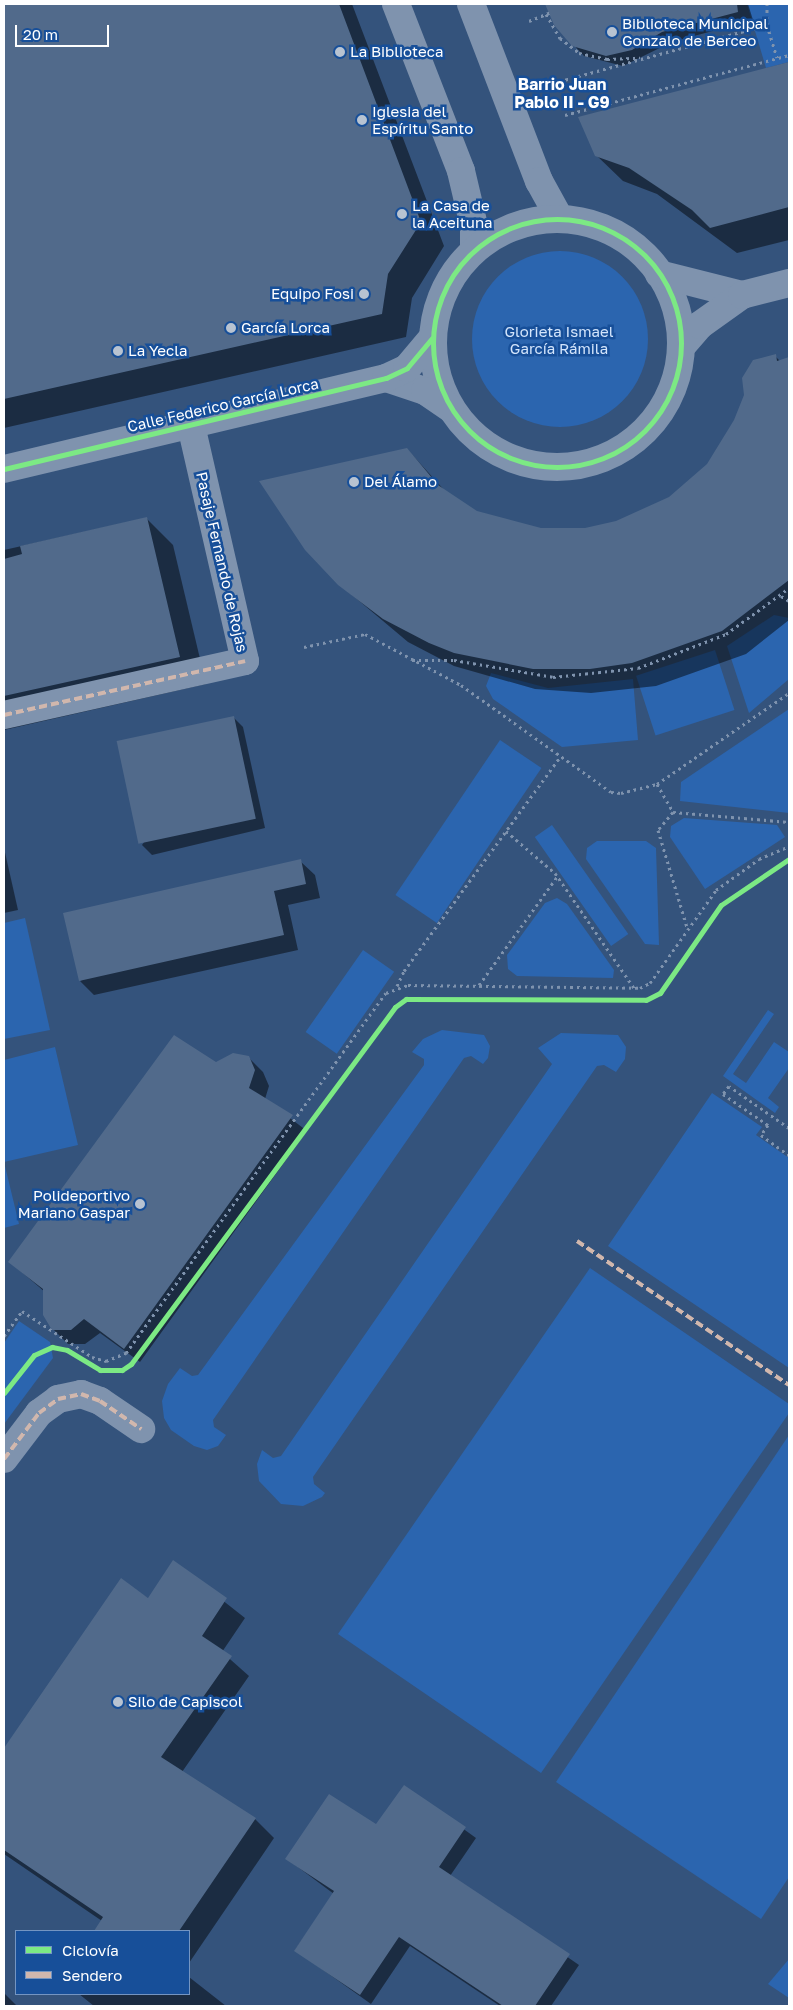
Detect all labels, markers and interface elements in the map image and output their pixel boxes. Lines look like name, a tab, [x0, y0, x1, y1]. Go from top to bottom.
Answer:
place label: Biblioteca Municipal Gonzalo de Berceo	[622, 14, 768, 49]
scale bar	[18, 15, 111, 47]
text: 20 m	[23, 25, 58, 43]
marker: Biblioteca Municipal Gonzalo de Berceo	[606, 26, 618, 38]
place label: La Biblioteca	[350, 43, 443, 61]
marker: La Biblioteca	[334, 46, 346, 58]
district label: Barrio Juan Pablo II - G9	[514, 74, 610, 112]
place label: Iglesia del Espíritu Santo	[372, 102, 473, 137]
marker: Iglesia del Espíritu Santo	[356, 114, 368, 126]
place label: La Casa de la Aceituna	[412, 196, 493, 231]
marker: La Casa de la Aceituna	[396, 208, 408, 220]
place label: Equipo Fosi	[271, 285, 354, 303]
marker: Equipo Fosi	[358, 288, 370, 300]
place label: García Lorca	[241, 319, 330, 337]
marker: García Lorca	[225, 322, 237, 334]
park label: Glorieta Ismael García Rámila	[505, 322, 613, 357]
place label: La Yecla	[128, 342, 187, 360]
marker: La Yecla	[112, 345, 124, 357]
street label: Calle Federico García Lorca	[126, 374, 320, 436]
street label: Pasaje Fernando de Rojas	[192, 470, 252, 654]
place label: Del Álamo	[364, 473, 437, 491]
marker: Del Álamo	[348, 476, 360, 488]
place label: Polideportivo Mariano Gaspar	[18, 1186, 130, 1221]
marker: Polideportivo Mariano Gaspar	[134, 1198, 146, 1210]
place label: Silo de Capiscol	[128, 1693, 243, 1711]
marker: Silo de Capiscol	[112, 1696, 124, 1708]
legend	[15, 1930, 190, 1995]
text: Ciclovía	[62, 1941, 119, 1959]
text: Sendero	[62, 1966, 122, 1984]

